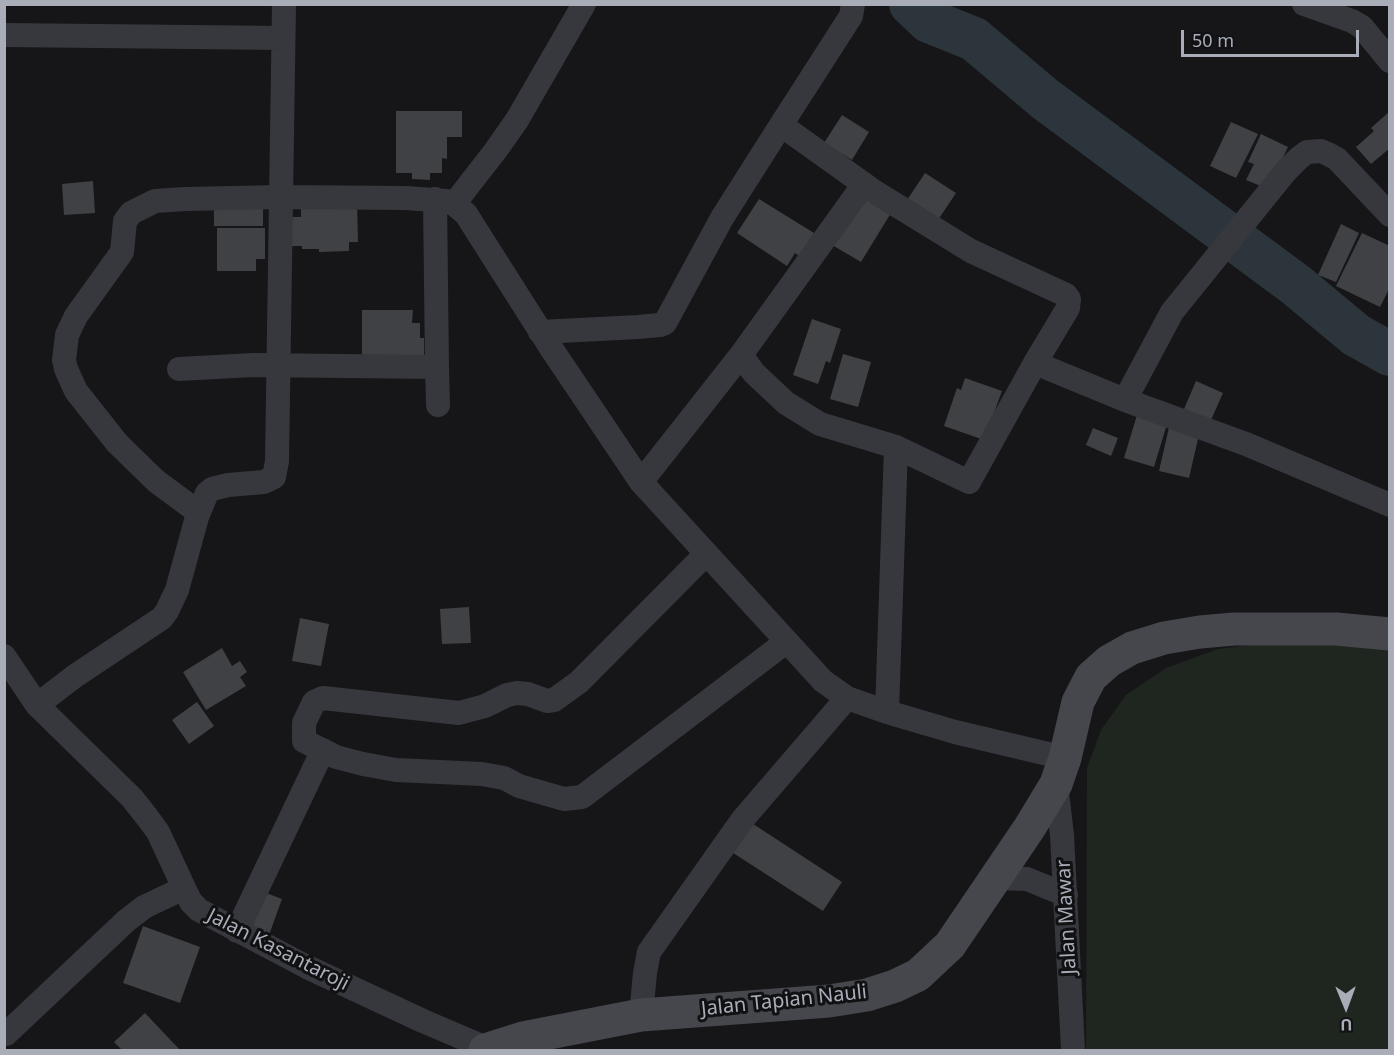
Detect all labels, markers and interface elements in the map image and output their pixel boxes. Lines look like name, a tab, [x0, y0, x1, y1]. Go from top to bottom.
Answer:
scale bar	[1184, 18, 1362, 56]
text: 50 m	[1192, 28, 1234, 52]
street label: Jalan Mawar	[1052, 859, 1082, 975]
street label: Jalan Kasantaroji	[203, 904, 353, 996]
north arrow	[1316, 977, 1376, 1037]
street label: Jalan Tapian Nauli	[700, 980, 868, 1022]
text: U	[1340, 1014, 1353, 1036]

